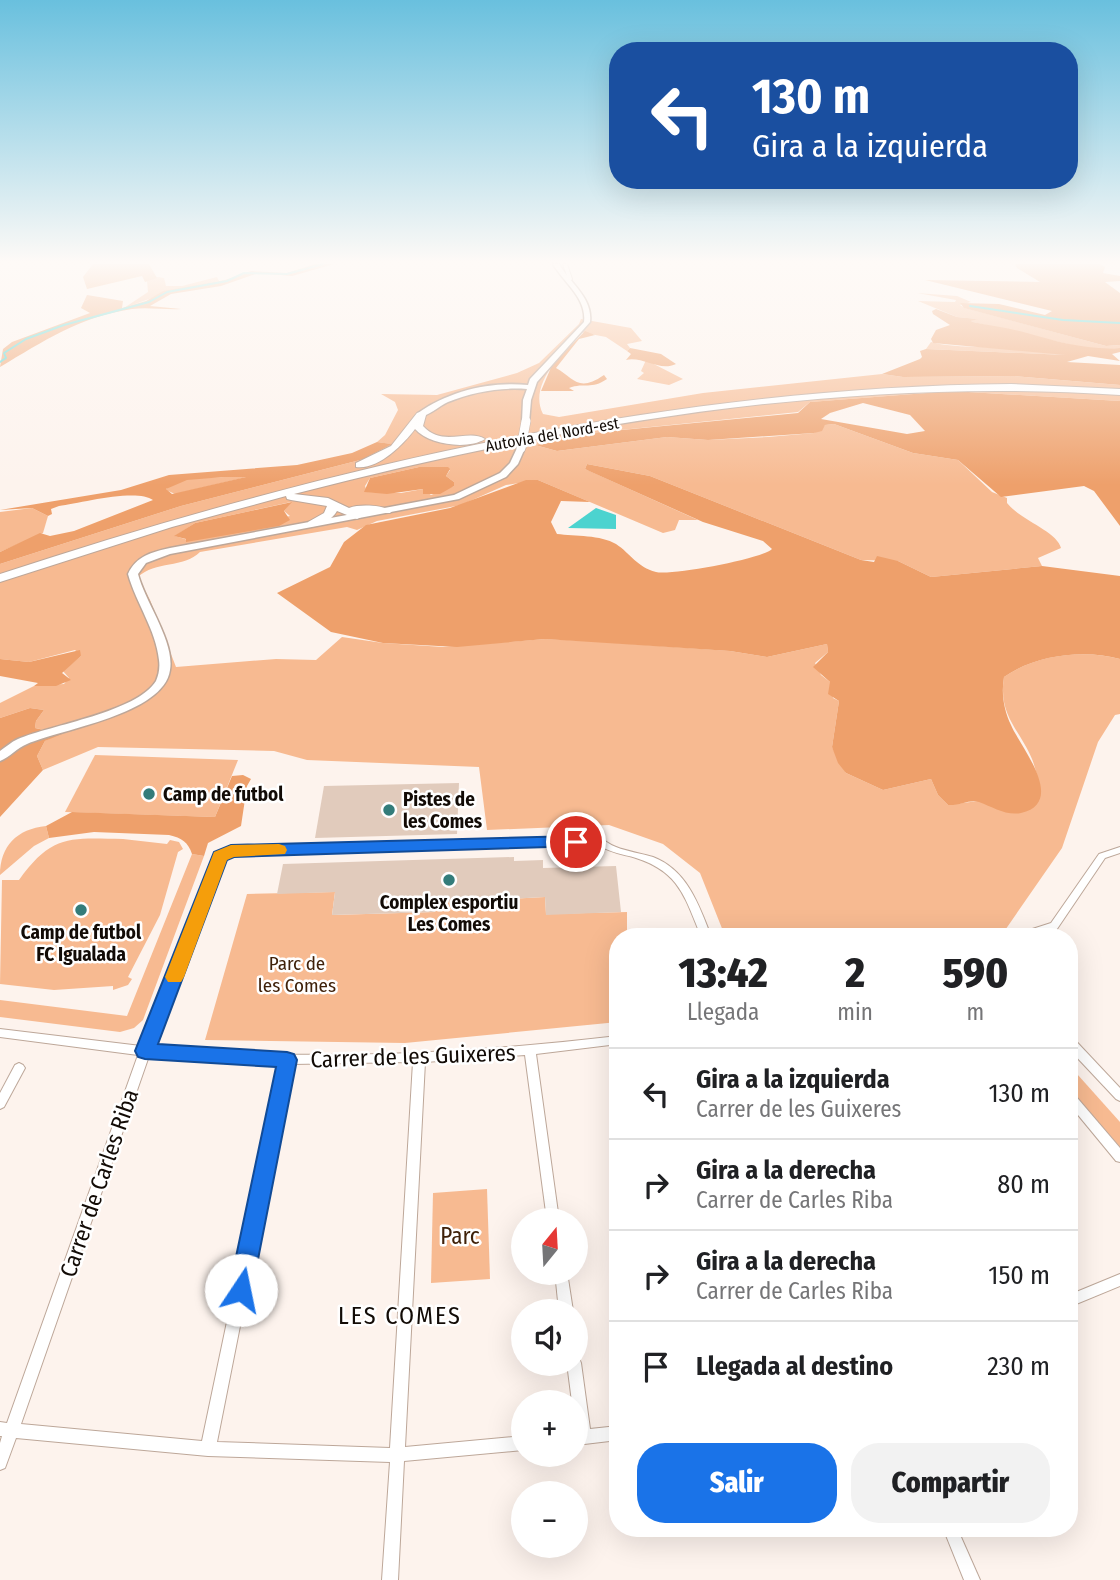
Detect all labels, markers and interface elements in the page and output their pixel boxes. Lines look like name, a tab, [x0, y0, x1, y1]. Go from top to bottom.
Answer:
text: 130 m	[752, 67, 870, 126]
icon: left	[637, 70, 728, 161]
text: Gira a la izquierda	[752, 127, 988, 165]
street label: Autovia del Nord-est	[484, 413, 621, 456]
place label: Camp de futbol	[163, 783, 284, 806]
marker: Camp de futbol	[141, 786, 157, 802]
place label: Pistes de les Comes	[403, 788, 483, 833]
marker: Pistes de les Comes	[381, 802, 397, 818]
pin	[546, 812, 606, 872]
icon: arrive	[557, 823, 595, 861]
marker: Complex esportiu Les Comes	[441, 872, 457, 888]
place label: Complex esportiu Les Comes	[380, 891, 518, 936]
marker: Camp de futbol FC Igualada	[73, 902, 89, 918]
place label: Camp de futbol FC Igualada	[21, 921, 142, 966]
text: 13:42	[679, 948, 768, 998]
text: 2	[845, 948, 865, 998]
text: 590	[943, 948, 1008, 998]
park label: Parc de les Comes	[258, 952, 336, 997]
text: Llegada	[687, 998, 759, 1026]
text: min	[837, 998, 873, 1026]
text: m	[967, 998, 984, 1026]
street label: Carrer de les Guixeres	[310, 1038, 516, 1074]
text: Gira a la izquierda	[696, 1064, 890, 1095]
icon: left	[637, 1075, 675, 1113]
text: 130 m	[988, 1078, 1050, 1109]
street label: Carrer de Carles Riba	[54, 1085, 144, 1281]
text: Carrer de les Guixeres	[696, 1095, 901, 1123]
text: Gira a la derecha	[696, 1155, 876, 1186]
icon: right	[637, 1166, 675, 1204]
text: 80 m	[997, 1169, 1050, 1200]
text: Carrer de Carles Riba	[696, 1186, 893, 1214]
north arrow	[511, 1208, 588, 1284]
map controls	[511, 1208, 588, 1558]
park label: Parc	[440, 1222, 480, 1250]
text: Gira a la derecha	[696, 1246, 876, 1277]
position arrow	[204, 1253, 278, 1327]
icon: right	[637, 1257, 675, 1295]
text: 150 m	[988, 1260, 1050, 1291]
text: Carrer de Carles Riba	[696, 1277, 893, 1305]
button: sound	[511, 1299, 588, 1376]
district label: LES COMES	[338, 1302, 462, 1330]
icon: arrive	[637, 1348, 675, 1386]
text: Llegada al destino	[696, 1351, 893, 1382]
text: 230 m	[987, 1351, 1050, 1382]
button: +	[511, 1390, 588, 1467]
button: Salir	[637, 1443, 837, 1523]
button: Compartir	[851, 1443, 1050, 1523]
button: −	[511, 1481, 588, 1558]

